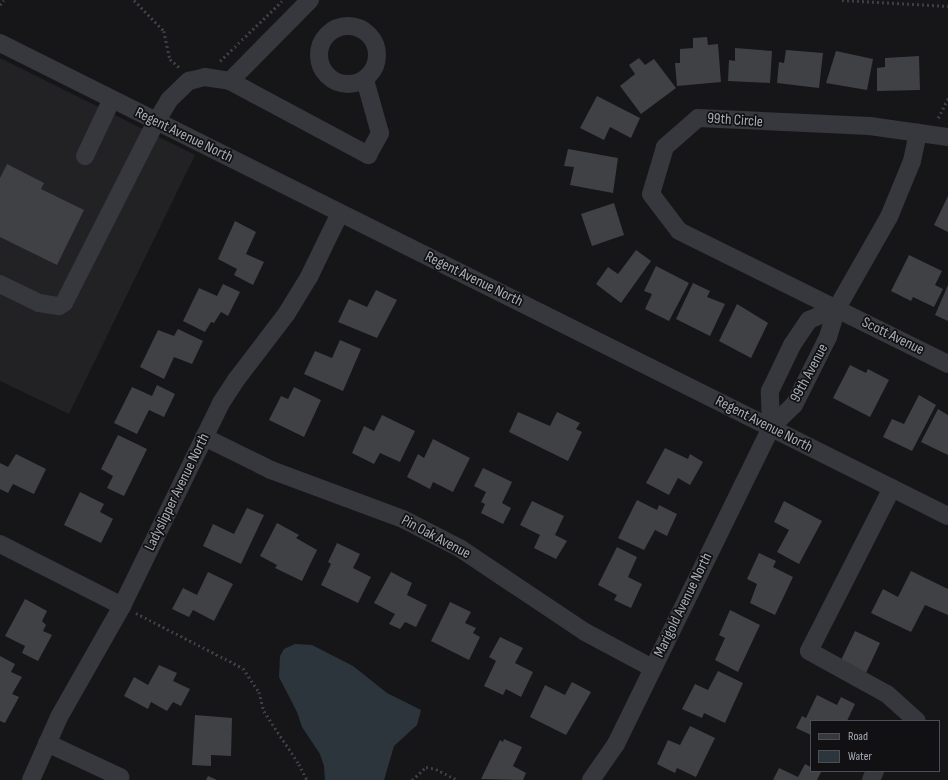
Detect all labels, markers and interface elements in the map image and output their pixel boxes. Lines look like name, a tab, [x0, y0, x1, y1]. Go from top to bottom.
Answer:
street label: Regent Avenue North	[132, 104, 236, 166]
street label: 99th Circle	[707, 109, 763, 131]
street label: Regent Avenue North	[422, 248, 526, 310]
street label: Scott Avenue	[859, 313, 927, 359]
street label: 99th Avenue	[786, 341, 832, 405]
street label: Regent Avenue North	[712, 392, 816, 456]
street label: Ladyslipper Avenue North	[141, 430, 213, 554]
street label: Pin Oak Avenue	[398, 511, 474, 563]
street label: Marigold Avenue North	[650, 550, 716, 660]
legend	[810, 720, 940, 772]
text: Road	[848, 729, 868, 744]
text: Water	[848, 749, 872, 764]

